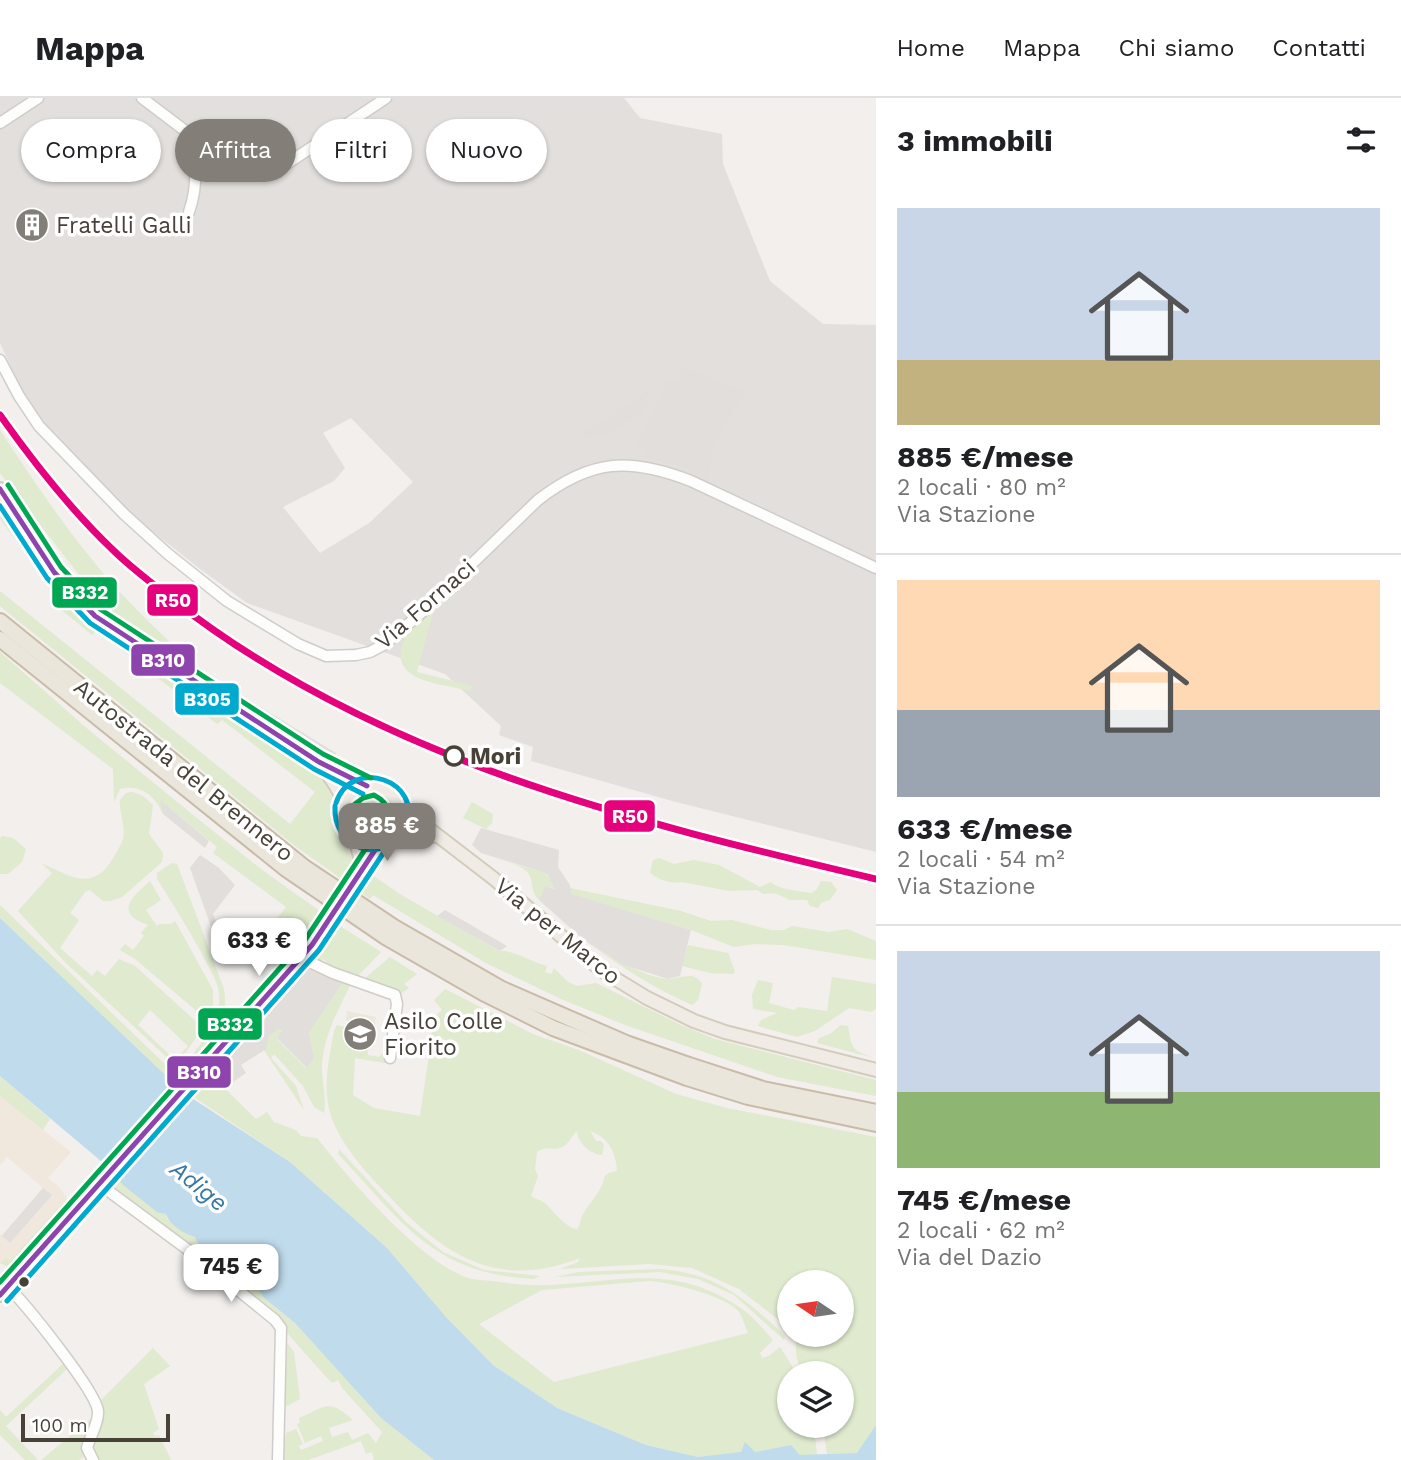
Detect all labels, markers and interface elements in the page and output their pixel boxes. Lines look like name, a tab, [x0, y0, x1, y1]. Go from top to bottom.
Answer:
text: Mappa	[35, 29, 144, 68]
text: Home	[896, 34, 965, 62]
text: Mappa	[1003, 34, 1081, 62]
text: Chi siamo	[1119, 34, 1234, 62]
text: Contatti	[1272, 34, 1366, 62]
chip: Compra	[21, 119, 161, 182]
chip: Affitta	[175, 119, 296, 182]
chip: Filtri	[310, 119, 412, 182]
chip: Nuovo	[426, 119, 547, 182]
icon: filters	[1342, 121, 1380, 159]
text: 3 immobili	[897, 123, 1053, 158]
building icon: Fratelli Galli	[13, 206, 51, 244]
place label: Fratelli Galli	[56, 212, 192, 239]
icon: home	[1076, 253, 1202, 379]
text: 885 €/mese	[897, 439, 1074, 474]
text: 2 locali · 80 m²	[897, 474, 1066, 501]
text: Via Stazione	[897, 501, 1035, 528]
street label: Via Fornaci	[370, 554, 481, 655]
line badge: B332	[51, 576, 118, 609]
text: B332	[62, 581, 108, 604]
line badge: R50	[146, 583, 199, 617]
text: R50	[155, 589, 191, 612]
icon: home	[1076, 625, 1202, 751]
line badge: B310	[130, 643, 196, 677]
text: B310	[141, 649, 185, 672]
street label: Autostrada del Brennero	[68, 673, 299, 867]
line badge: B305	[174, 682, 240, 716]
text: B305	[183, 688, 231, 711]
place label: Mori	[470, 743, 521, 770]
marker: Mori	[444, 746, 464, 766]
line badge: R50	[603, 799, 656, 833]
pin: 885 €	[338, 804, 436, 863]
text: R50	[612, 805, 648, 828]
text: 633 €/mese	[897, 811, 1073, 846]
text: 885 €	[355, 812, 419, 839]
text: 2 locali · 54 m²	[897, 846, 1065, 873]
street label: Via per Marco	[489, 872, 626, 990]
text: Via Stazione	[897, 873, 1035, 900]
pin: 633 €	[210, 918, 308, 978]
text: 633 €	[227, 927, 291, 954]
icon: home	[1076, 996, 1202, 1122]
line badge: B332	[197, 1007, 263, 1041]
place label: Asilo Colle Fiorito	[384, 1008, 503, 1061]
text: B332	[207, 1013, 253, 1036]
school or university icon: Asilo Colle Fiorito	[341, 1015, 379, 1053]
line badge: B310	[166, 1055, 232, 1089]
text: B310	[177, 1061, 221, 1084]
water label: Adige	[164, 1154, 233, 1217]
text: 745 €/mese	[897, 1182, 1071, 1217]
text: 2 locali · 62 m²	[897, 1217, 1065, 1244]
pin: 745 €	[182, 1244, 280, 1304]
text: Via del Dazio	[897, 1244, 1042, 1271]
text: 745 €	[199, 1253, 263, 1280]
north arrow	[777, 1270, 854, 1348]
map controls	[777, 1270, 854, 1438]
unlabelled marker	[17, 1275, 31, 1289]
button: layers	[777, 1361, 854, 1438]
scale bar	[21, 1411, 170, 1443]
text: 100 m	[32, 1414, 88, 1437]

